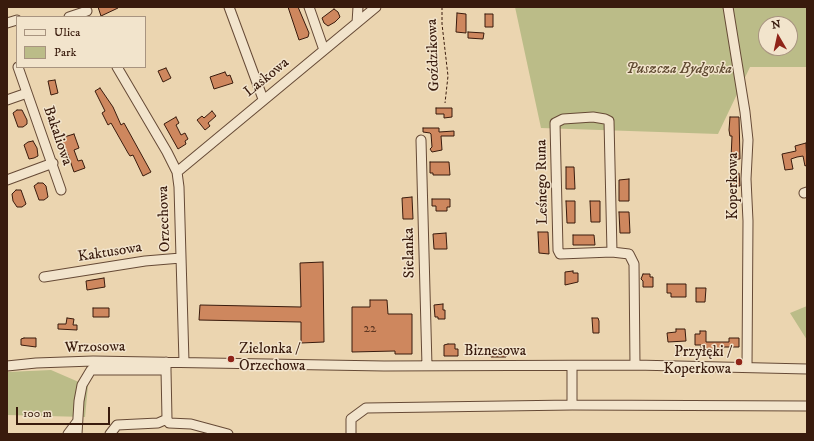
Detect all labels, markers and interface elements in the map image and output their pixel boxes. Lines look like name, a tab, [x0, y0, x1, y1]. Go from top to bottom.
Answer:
legend	[16, 16, 146, 68]
north arrow	[758, 16, 798, 56]
street label: Goździkowa	[424, 18, 444, 92]
text: N	[771, 18, 782, 33]
text: Ulica	[54, 25, 80, 40]
text: Park	[54, 45, 76, 60]
street label: Laskowa	[241, 54, 293, 102]
park label: Puszcza Bydgoska	[626, 61, 732, 79]
street label: Bakaliowa	[39, 104, 75, 168]
street label: Leśnego Runa	[533, 139, 553, 225]
street label: Koperkowa	[725, 152, 743, 220]
street label: Orzechowa	[155, 185, 175, 253]
street label: Sielanka	[401, 228, 419, 278]
street label: Kaktusowa	[77, 239, 143, 267]
house number: 22	[364, 321, 376, 337]
street label: Wrzosowa	[65, 338, 125, 358]
place label: Zielonka / Orzechowa	[239, 341, 305, 376]
street label: Biznesowa	[464, 343, 526, 361]
place label: Przyłęki / Koperkowa	[664, 344, 731, 379]
marker: Zielonka / Orzechowa	[226, 354, 236, 364]
marker: Przyłęki / Koperkowa	[734, 357, 744, 367]
scale bar	[18, 399, 112, 425]
text: 100 m	[23, 406, 52, 421]

